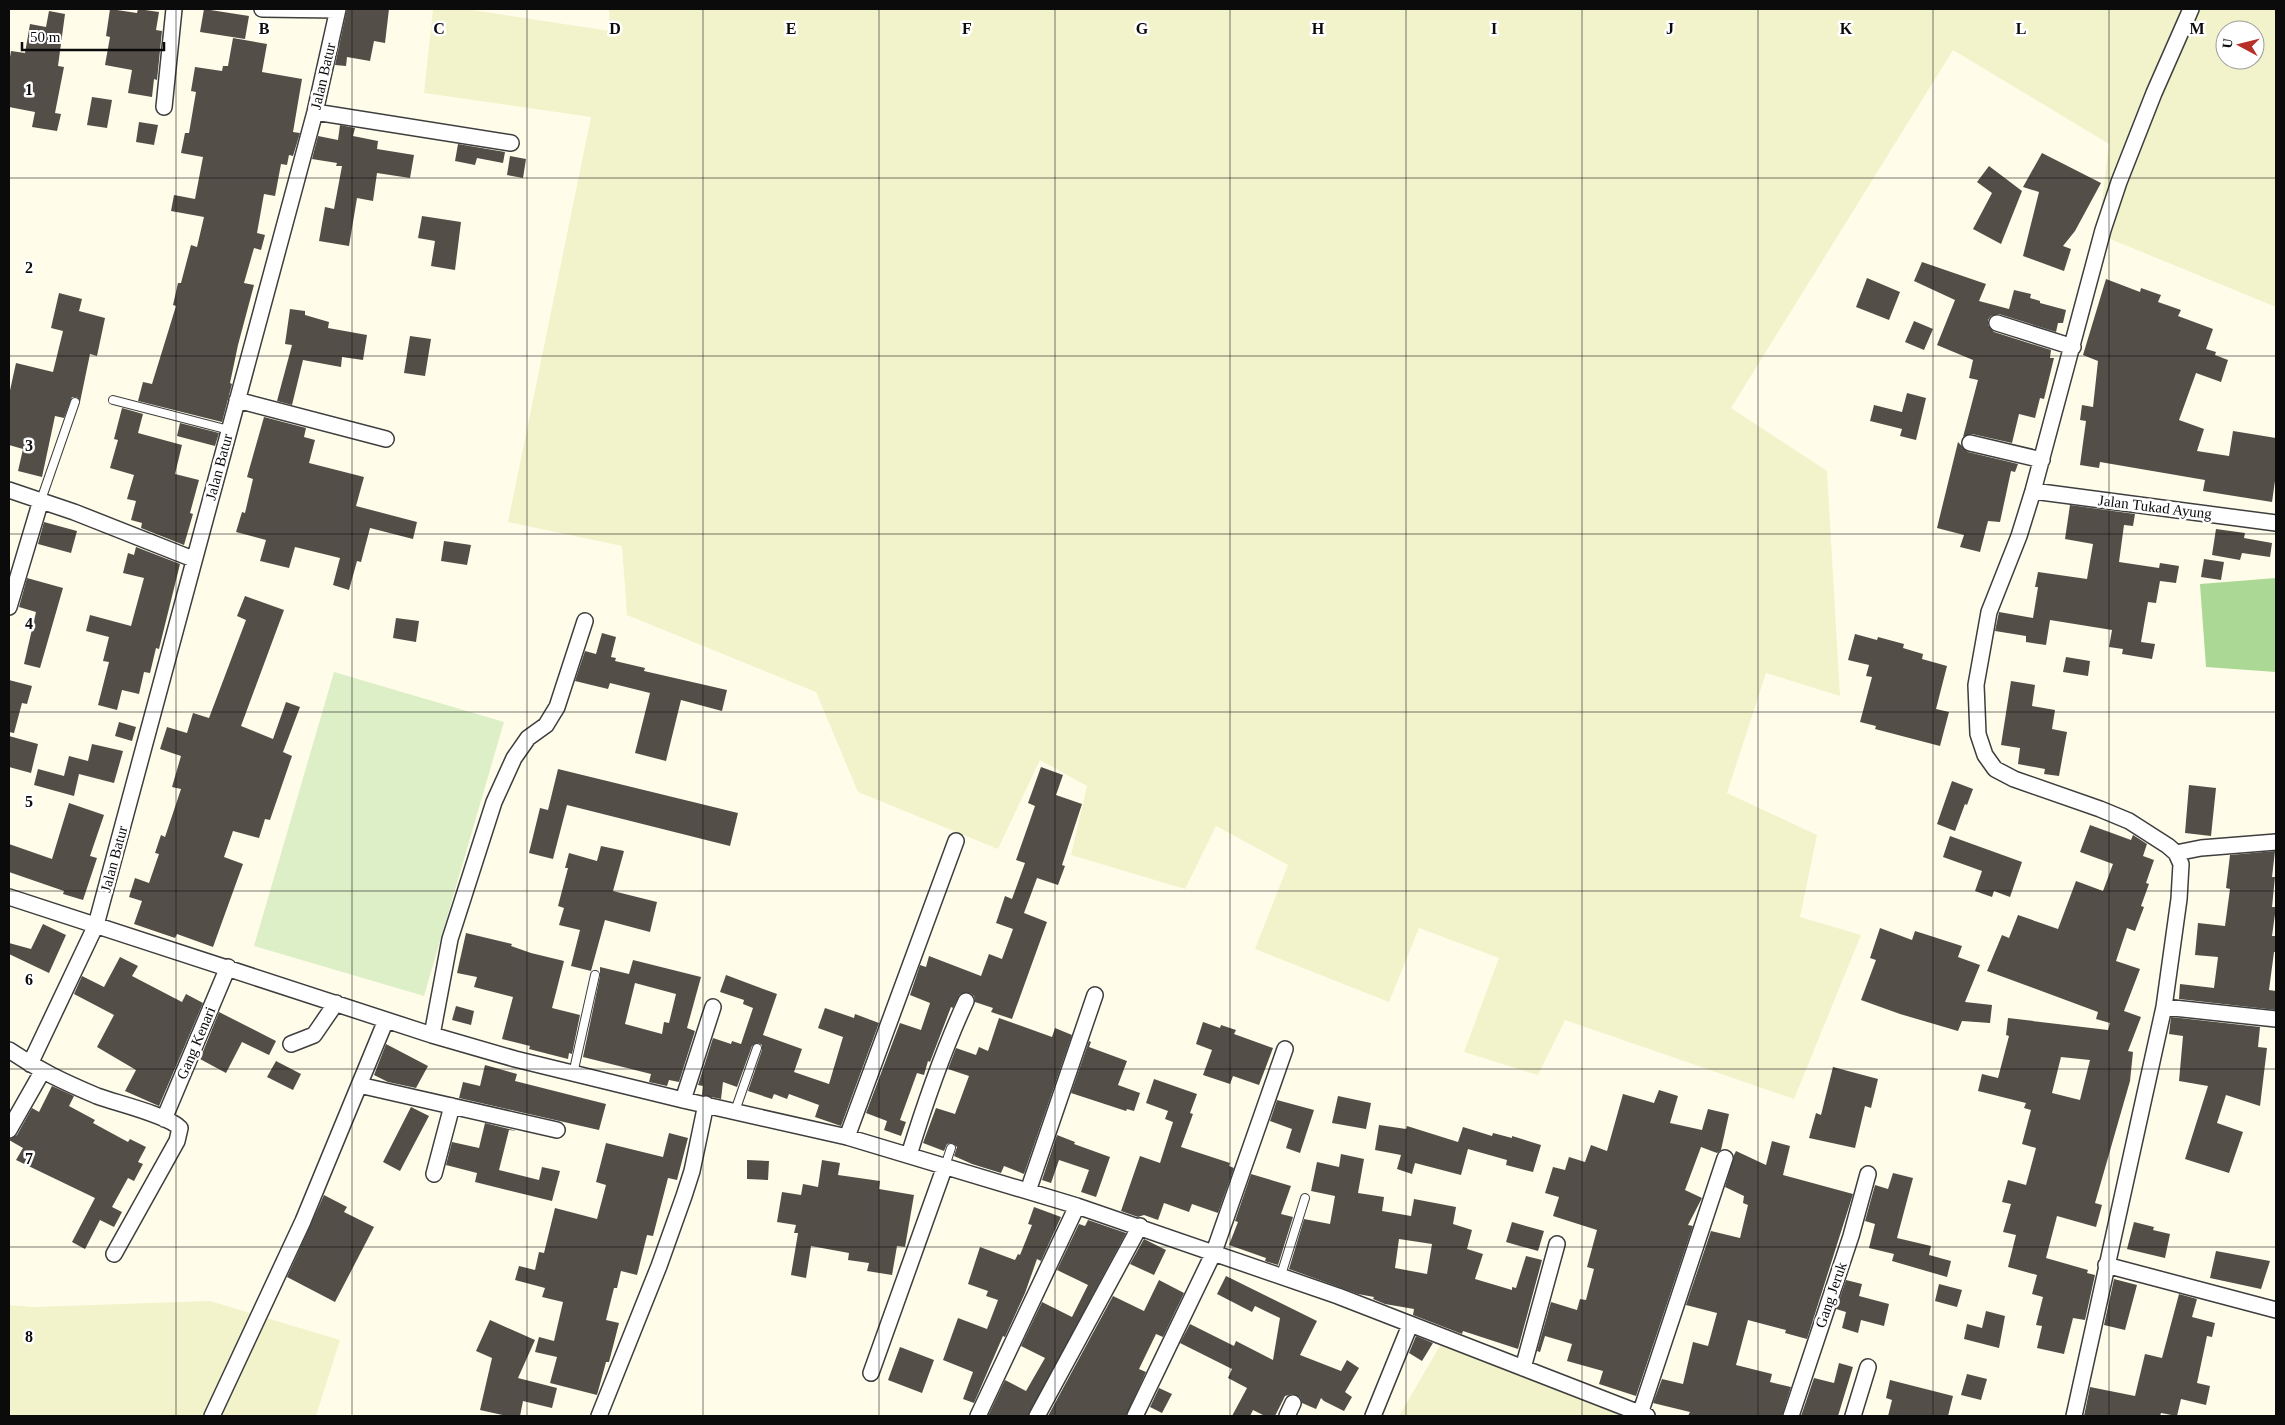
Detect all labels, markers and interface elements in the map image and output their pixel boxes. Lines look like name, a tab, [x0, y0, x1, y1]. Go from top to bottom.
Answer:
scale bar	[22, 20, 165, 52]
text: B	[259, 20, 270, 37]
text: C	[433, 20, 445, 37]
text: D	[609, 20, 621, 37]
text: E	[786, 20, 796, 37]
text: F	[962, 20, 972, 37]
text: G	[1136, 20, 1149, 37]
text: H	[1312, 20, 1325, 37]
text: I	[1491, 20, 1497, 37]
text: J	[1666, 20, 1674, 37]
text: K	[1840, 20, 1853, 37]
text: L	[2016, 20, 2026, 37]
text: M	[2189, 20, 2205, 37]
north arrow	[2215, 20, 2265, 70]
text: 50 m	[30, 29, 61, 45]
text: U	[2220, 38, 2236, 49]
street label: Jalan Batur	[308, 41, 338, 111]
text: 1	[25, 81, 33, 98]
text: 2	[25, 259, 33, 276]
street label: Jalan Batur	[202, 432, 236, 502]
text: 3	[25, 437, 33, 454]
street label: Jalan Tukad Ayung	[2097, 492, 2213, 522]
text: 4	[25, 615, 33, 632]
text: 5	[25, 793, 33, 810]
street label: Jalan Batur	[97, 824, 131, 894]
text: 6	[25, 971, 33, 988]
street label: Gang Kenari	[174, 1004, 218, 1082]
text: 7	[25, 1150, 33, 1167]
street label: Gang Jeruk	[1812, 1259, 1850, 1330]
text: 8	[25, 1328, 33, 1345]

